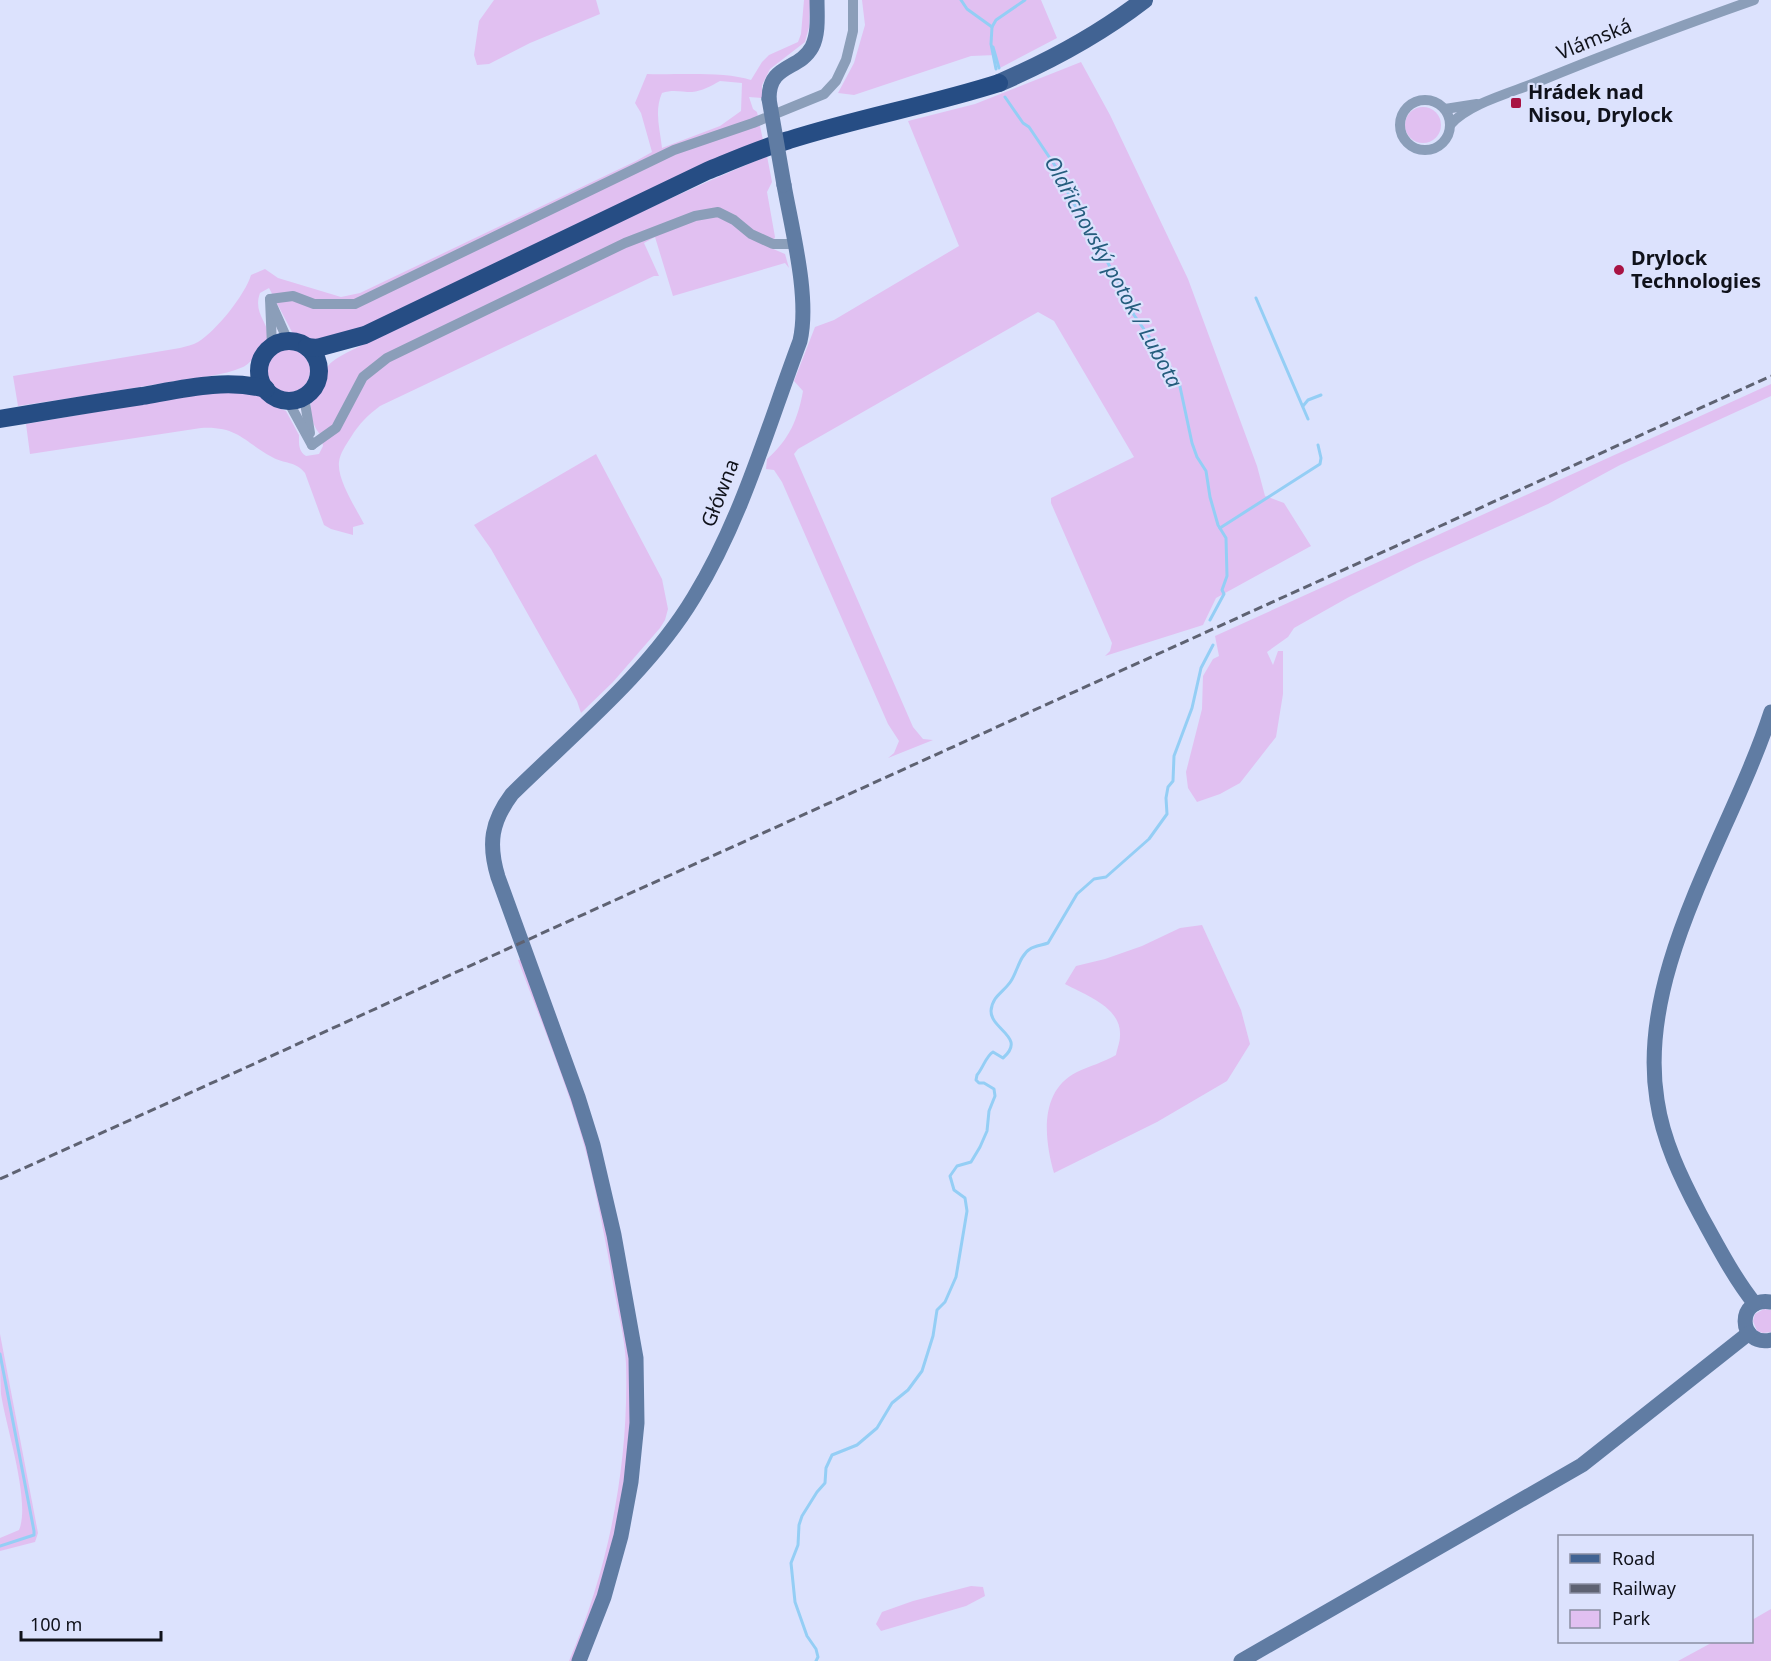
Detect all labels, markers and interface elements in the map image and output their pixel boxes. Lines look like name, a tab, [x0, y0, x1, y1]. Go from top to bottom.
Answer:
street label: Vlámská	[1552, 11, 1635, 66]
place label: Hrádek nad Nisou, Drylock	[1528, 78, 1673, 128]
marker: Hrádek nad Nisou, Drylock	[1509, 96, 1523, 110]
water label: Oldřichovský potok / Lubota	[1038, 151, 1189, 392]
place label: Drylock Technologies	[1631, 244, 1761, 294]
marker: Drylock Technologies	[1612, 263, 1626, 277]
street label: Główna	[694, 455, 745, 531]
legend	[1558, 1535, 1753, 1643]
text: Road	[1612, 1546, 1655, 1570]
text: Railway	[1612, 1576, 1677, 1600]
scale bar	[21, 1604, 160, 1642]
text: Park	[1612, 1606, 1650, 1630]
text: 100 m	[30, 1612, 82, 1636]

